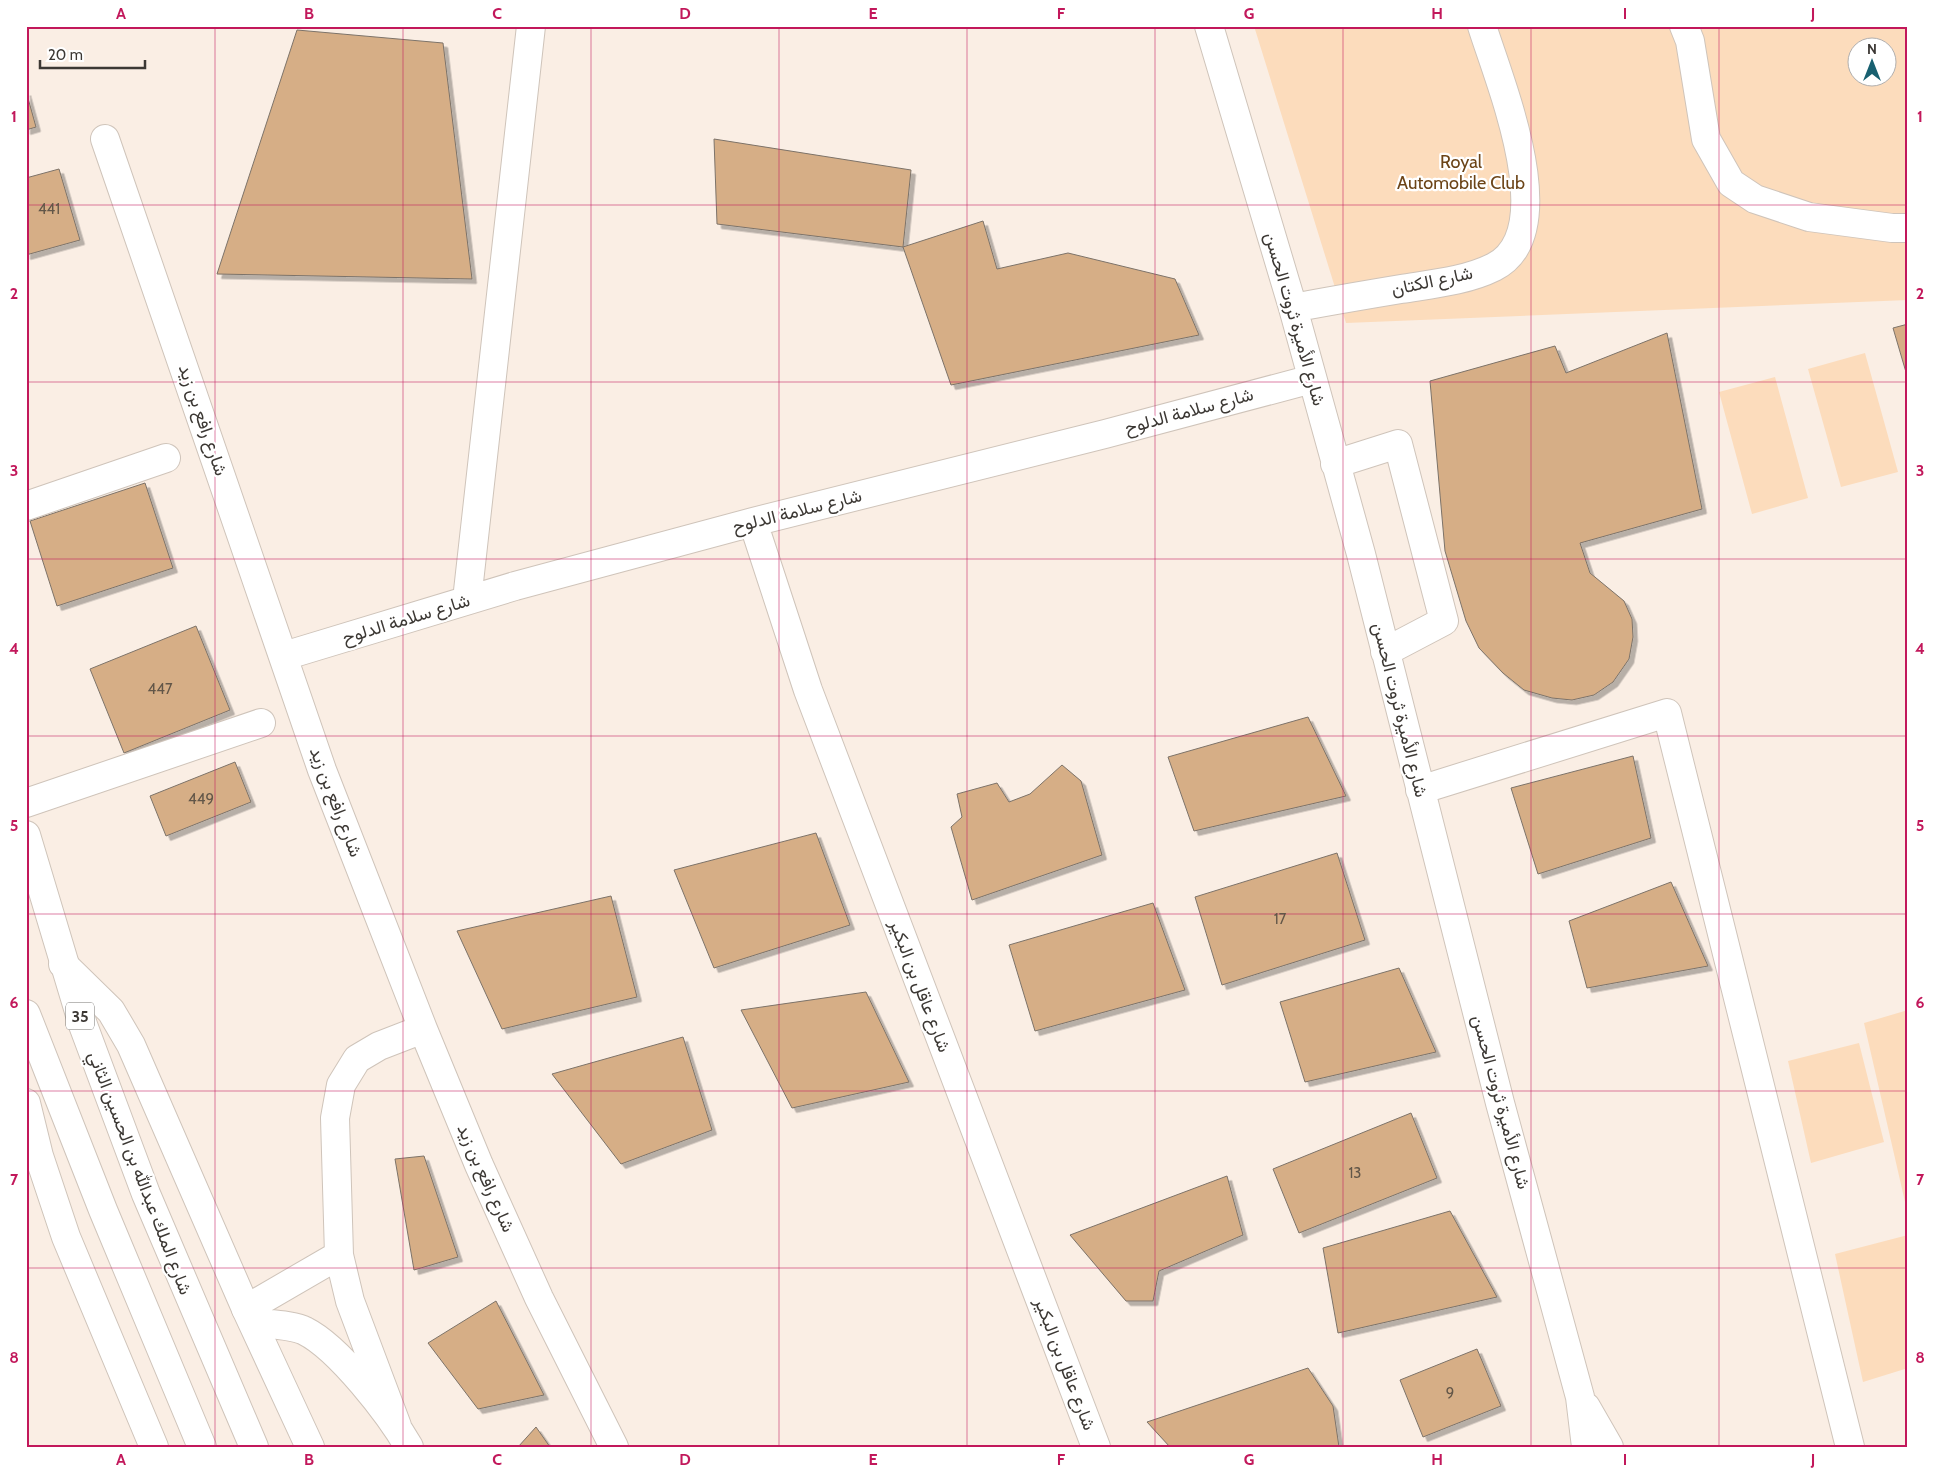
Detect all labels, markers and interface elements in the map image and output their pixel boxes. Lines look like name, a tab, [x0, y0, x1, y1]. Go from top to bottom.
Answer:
text: A	[116, 4, 126, 23]
text: B	[304, 4, 314, 23]
text: C	[492, 4, 502, 23]
text: D	[679, 4, 691, 23]
text: E	[868, 4, 878, 23]
text: F	[1057, 4, 1066, 23]
text: G	[1244, 4, 1254, 23]
text: H	[1431, 4, 1443, 23]
text: I	[1623, 4, 1627, 23]
text: J	[1810, 4, 1815, 23]
scale bar	[40, 38, 145, 70]
north arrow	[1846, 38, 1896, 88]
text: N	[1867, 40, 1877, 58]
text: 20 m	[48, 46, 83, 64]
text: 1	[11, 107, 17, 126]
text: 1	[1917, 107, 1923, 126]
park label: Royal Automobile Club	[1397, 151, 1525, 194]
house number: 441	[38, 200, 60, 218]
street label: شارع الأميرة ثروت الحسن	[1259, 230, 1330, 408]
street label: شارع الكتان	[1389, 262, 1475, 301]
text: 2	[10, 284, 18, 303]
text: 2	[1916, 284, 1924, 303]
street label: شارع رافع بن زيد	[173, 362, 232, 479]
street label: شارع سلامة الدلوح	[1122, 383, 1256, 440]
text: 3	[10, 461, 18, 480]
text: 3	[1916, 461, 1924, 480]
street label: شارع سلامة الدلوح	[730, 484, 864, 539]
street label: شارع سلامة الدلوح	[339, 589, 473, 650]
street label: شارع الأميرة ثروت الحسن	[1367, 620, 1432, 800]
text: 4	[9, 639, 19, 658]
text: 4	[1915, 639, 1925, 658]
house number: 447	[148, 680, 173, 698]
street label: شارع رافع بن زيد	[304, 744, 367, 861]
house number: 449	[188, 790, 214, 808]
text: 5	[10, 816, 18, 835]
text: 5	[1916, 816, 1924, 835]
house number: 17	[1274, 910, 1287, 928]
street label: شارع عاقل بن البكير	[883, 916, 955, 1056]
text: 6	[10, 993, 19, 1012]
text: 6	[1916, 993, 1925, 1012]
road number: 35	[66, 1002, 94, 1030]
street label: شارع الأميرة ثروت الحسن	[1466, 1013, 1535, 1192]
street label: شارع الملك عبدالله بن الحسين الثاني	[80, 1048, 197, 1299]
street label: شارع رافع بن زيد	[451, 1120, 520, 1236]
house number: 13	[1348, 1164, 1362, 1182]
text: 7	[10, 1170, 19, 1189]
text: 7	[1916, 1170, 1925, 1189]
street label: شارع عاقل بن البكير	[1028, 1294, 1100, 1434]
text: 8	[9, 1348, 19, 1367]
text: 8	[1915, 1348, 1925, 1367]
house number: 9	[1446, 1384, 1454, 1402]
text: A	[116, 1450, 126, 1469]
text: B	[304, 1450, 314, 1469]
text: C	[492, 1450, 502, 1469]
text: D	[679, 1450, 691, 1469]
text: E	[868, 1450, 878, 1469]
text: F	[1057, 1450, 1066, 1469]
text: G	[1244, 1450, 1254, 1469]
text: H	[1431, 1450, 1443, 1469]
text: I	[1623, 1450, 1627, 1469]
text: J	[1810, 1450, 1815, 1469]

